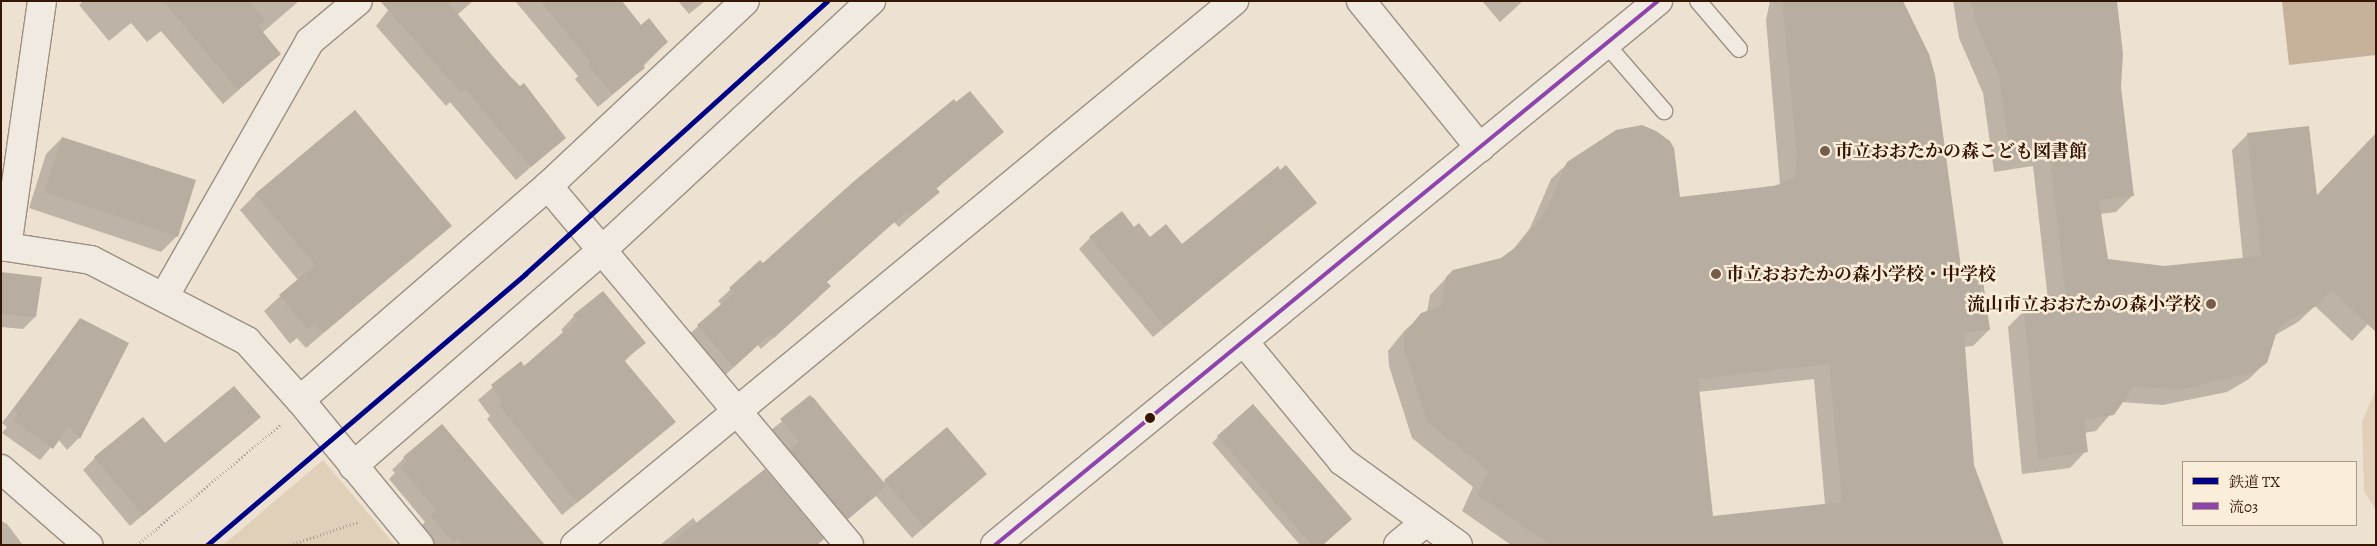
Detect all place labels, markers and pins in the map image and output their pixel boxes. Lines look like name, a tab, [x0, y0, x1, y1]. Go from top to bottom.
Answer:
place label: 市立おおたかの森こども図書館	[1835, 140, 2087, 162]
marker: 市立おおたかの森こども図書館	[1819, 145, 1831, 157]
place label: 市立おおたかの森小学校・中学校	[1726, 263, 1996, 285]
marker: 市立おおたかの森小学校・中学校	[1710, 268, 1722, 280]
place label: 流山市立おおたかの森小学校	[1967, 293, 2201, 315]
marker: 流山市立おおたかの森小学校	[2205, 298, 2217, 310]
unlabelled marker	[1145, 413, 1155, 423]

